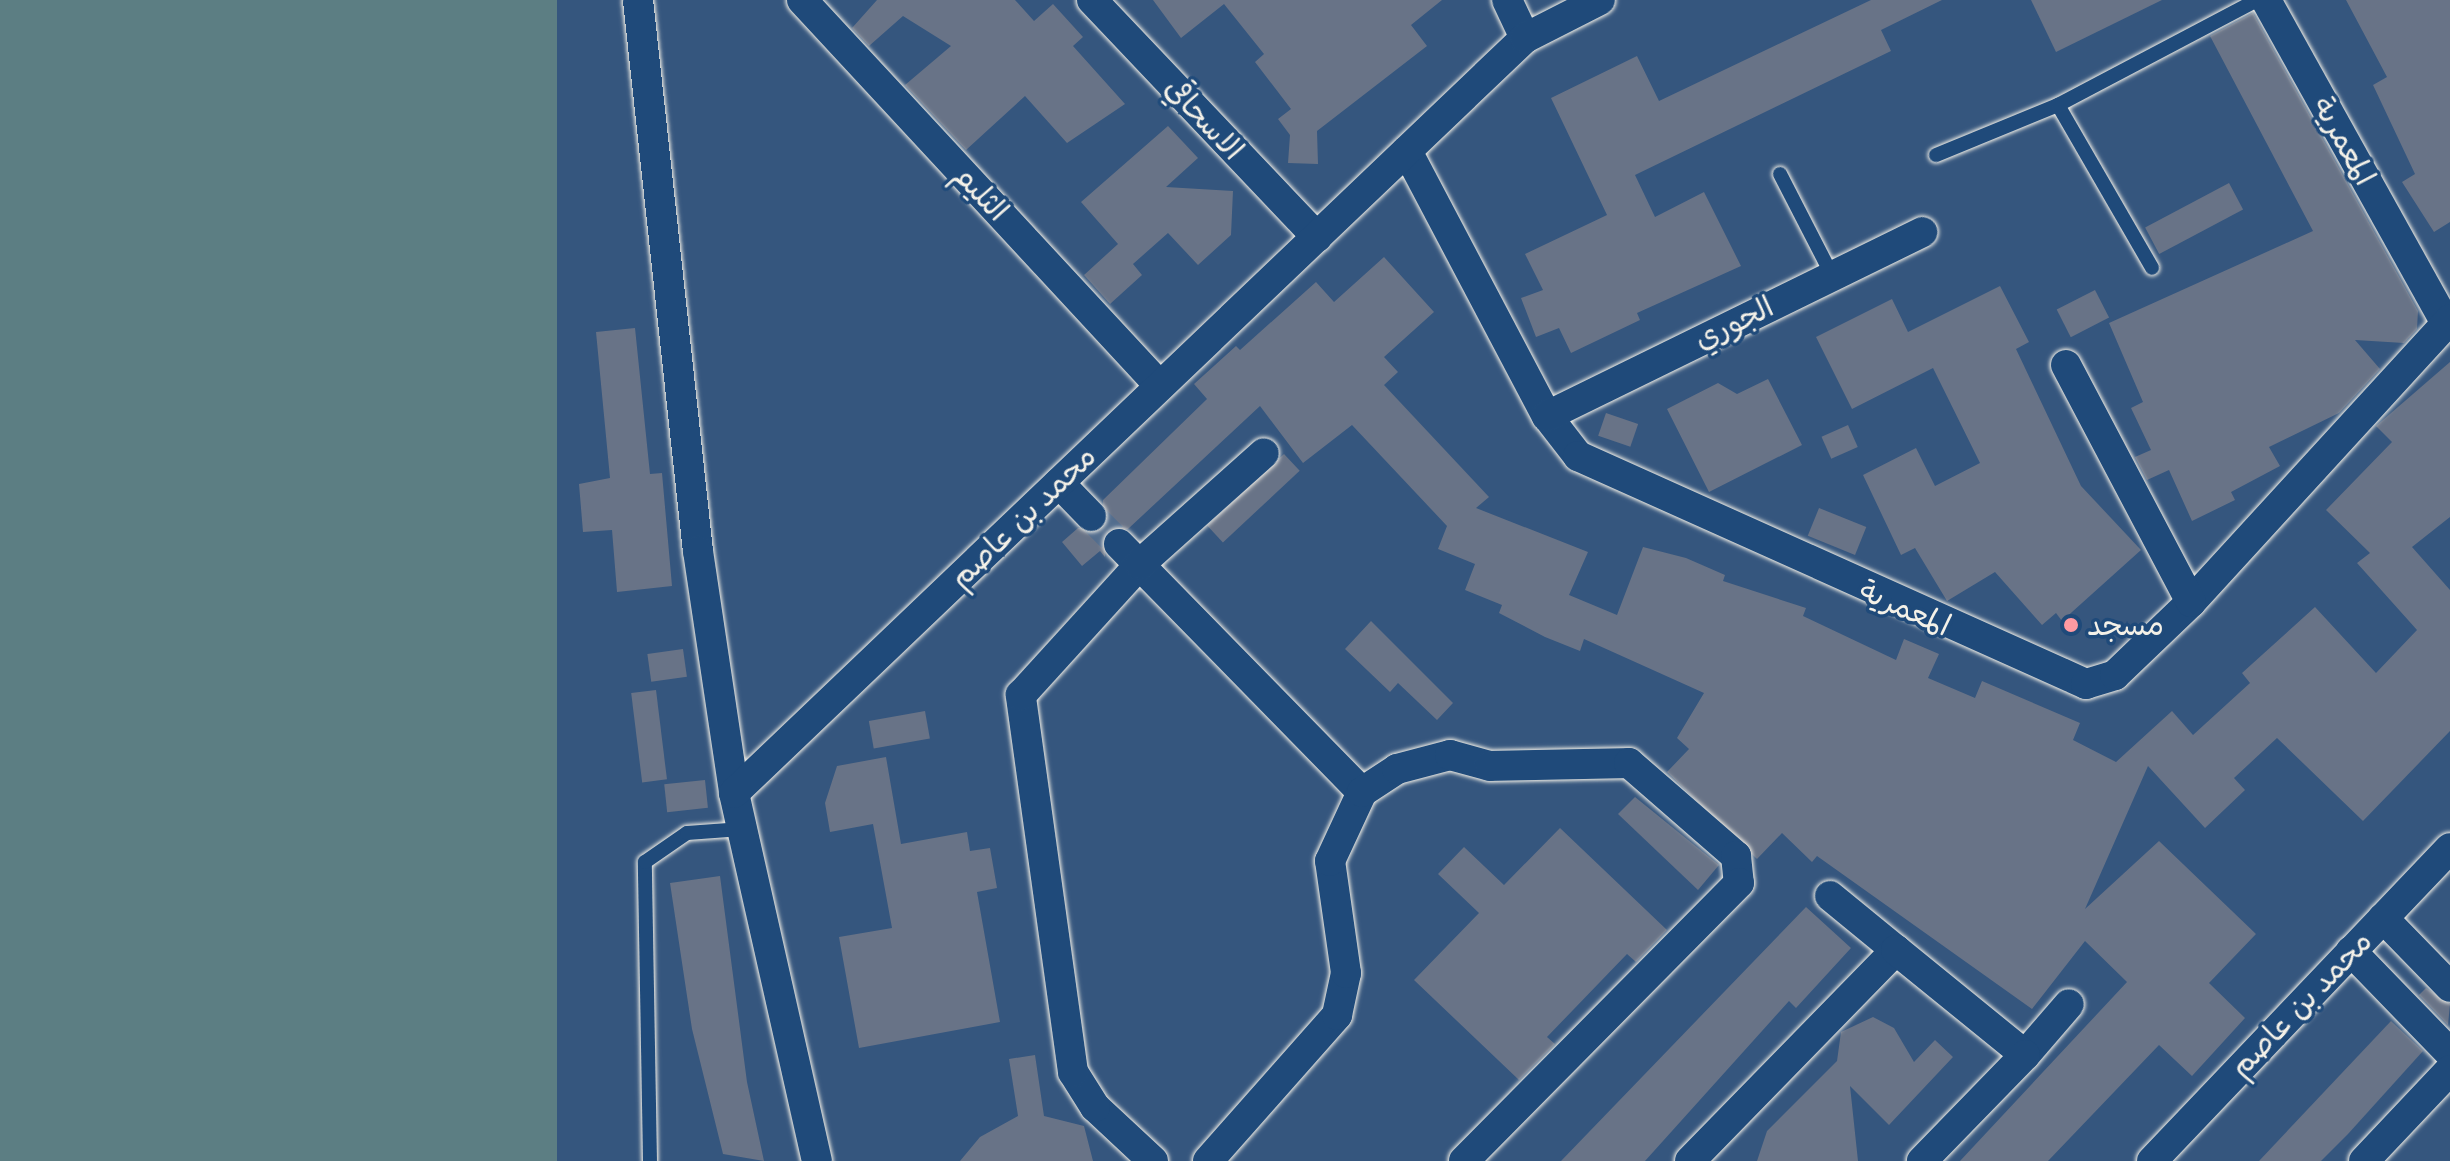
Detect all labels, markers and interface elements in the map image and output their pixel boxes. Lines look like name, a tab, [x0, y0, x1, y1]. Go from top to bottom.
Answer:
street label: الاسحاقي	[1157, 70, 1251, 168]
street label: المعمرية	[2305, 90, 2383, 192]
street label: الثليم	[946, 157, 1016, 229]
street label: الجوري	[1688, 288, 1780, 358]
street label: محمد بن عاصم	[942, 438, 1104, 596]
street label: المعمرية	[1854, 572, 1956, 644]
place label: مسجد	[2087, 607, 2164, 643]
marker: مسجد	[2062, 616, 2080, 634]
street label: محمد بن عاصم	[2222, 923, 2380, 1085]

